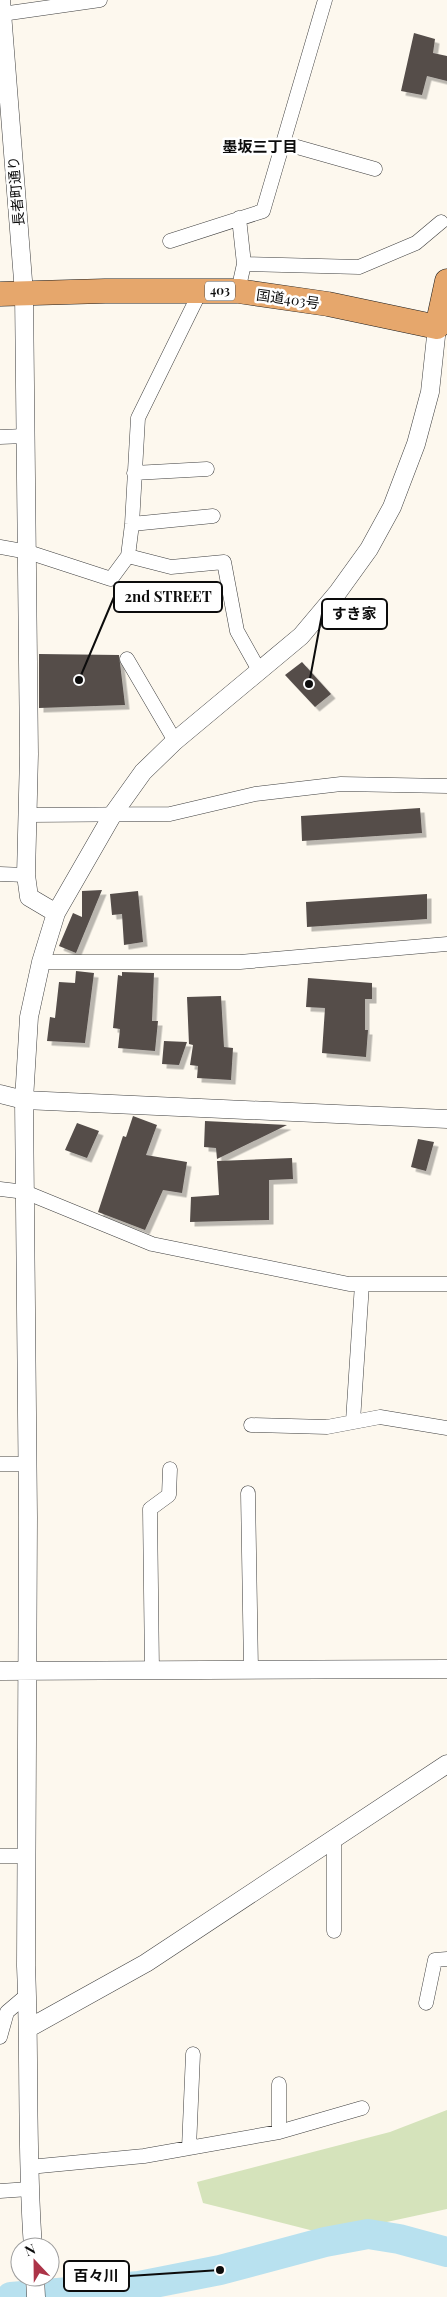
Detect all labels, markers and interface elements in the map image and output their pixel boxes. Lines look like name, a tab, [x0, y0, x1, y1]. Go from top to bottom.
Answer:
district label: 墨坂三丁目	[222, 136, 298, 156]
street label: 長者町通り	[3, 155, 28, 227]
road number: 403	[205, 282, 235, 300]
street label: 国道403号	[255, 285, 321, 312]
callout: 2nd STREET	[114, 582, 222, 612]
text: 2nd STREET	[124, 586, 212, 606]
callout: すき家	[322, 599, 387, 629]
text: すき家	[331, 603, 377, 623]
north arrow	[10, 2237, 60, 2287]
text: N	[22, 2239, 38, 2260]
callout: 百々川	[64, 2261, 129, 2291]
text: 百々川	[73, 2265, 119, 2285]

